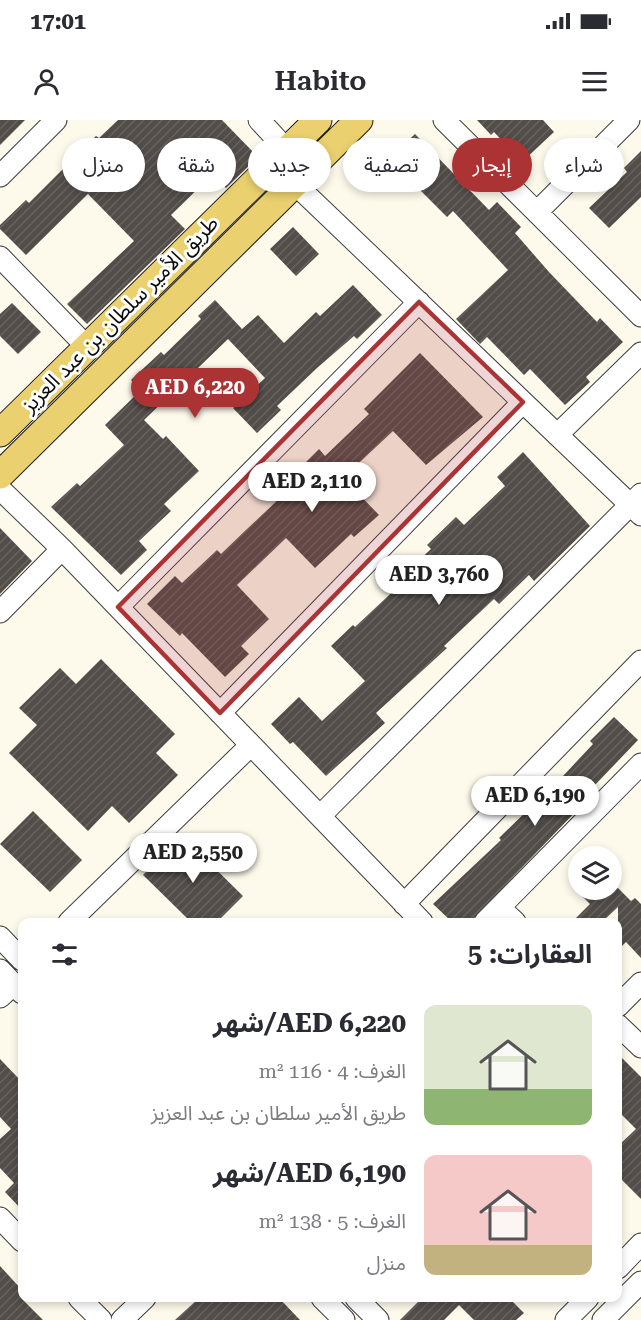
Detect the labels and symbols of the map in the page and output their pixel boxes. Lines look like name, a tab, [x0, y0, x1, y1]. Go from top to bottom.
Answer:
street label: طريق الأمير سلطان بن عبد العزيز	[16, 211, 224, 419]
pin: AED 6,220	[126, 368, 264, 419]
pin: AED 2,110	[243, 462, 381, 513]
pin: AED 3,760	[370, 555, 508, 606]
pin: AED 6,190	[466, 776, 604, 827]
pin: AED 2,550	[124, 833, 262, 884]

